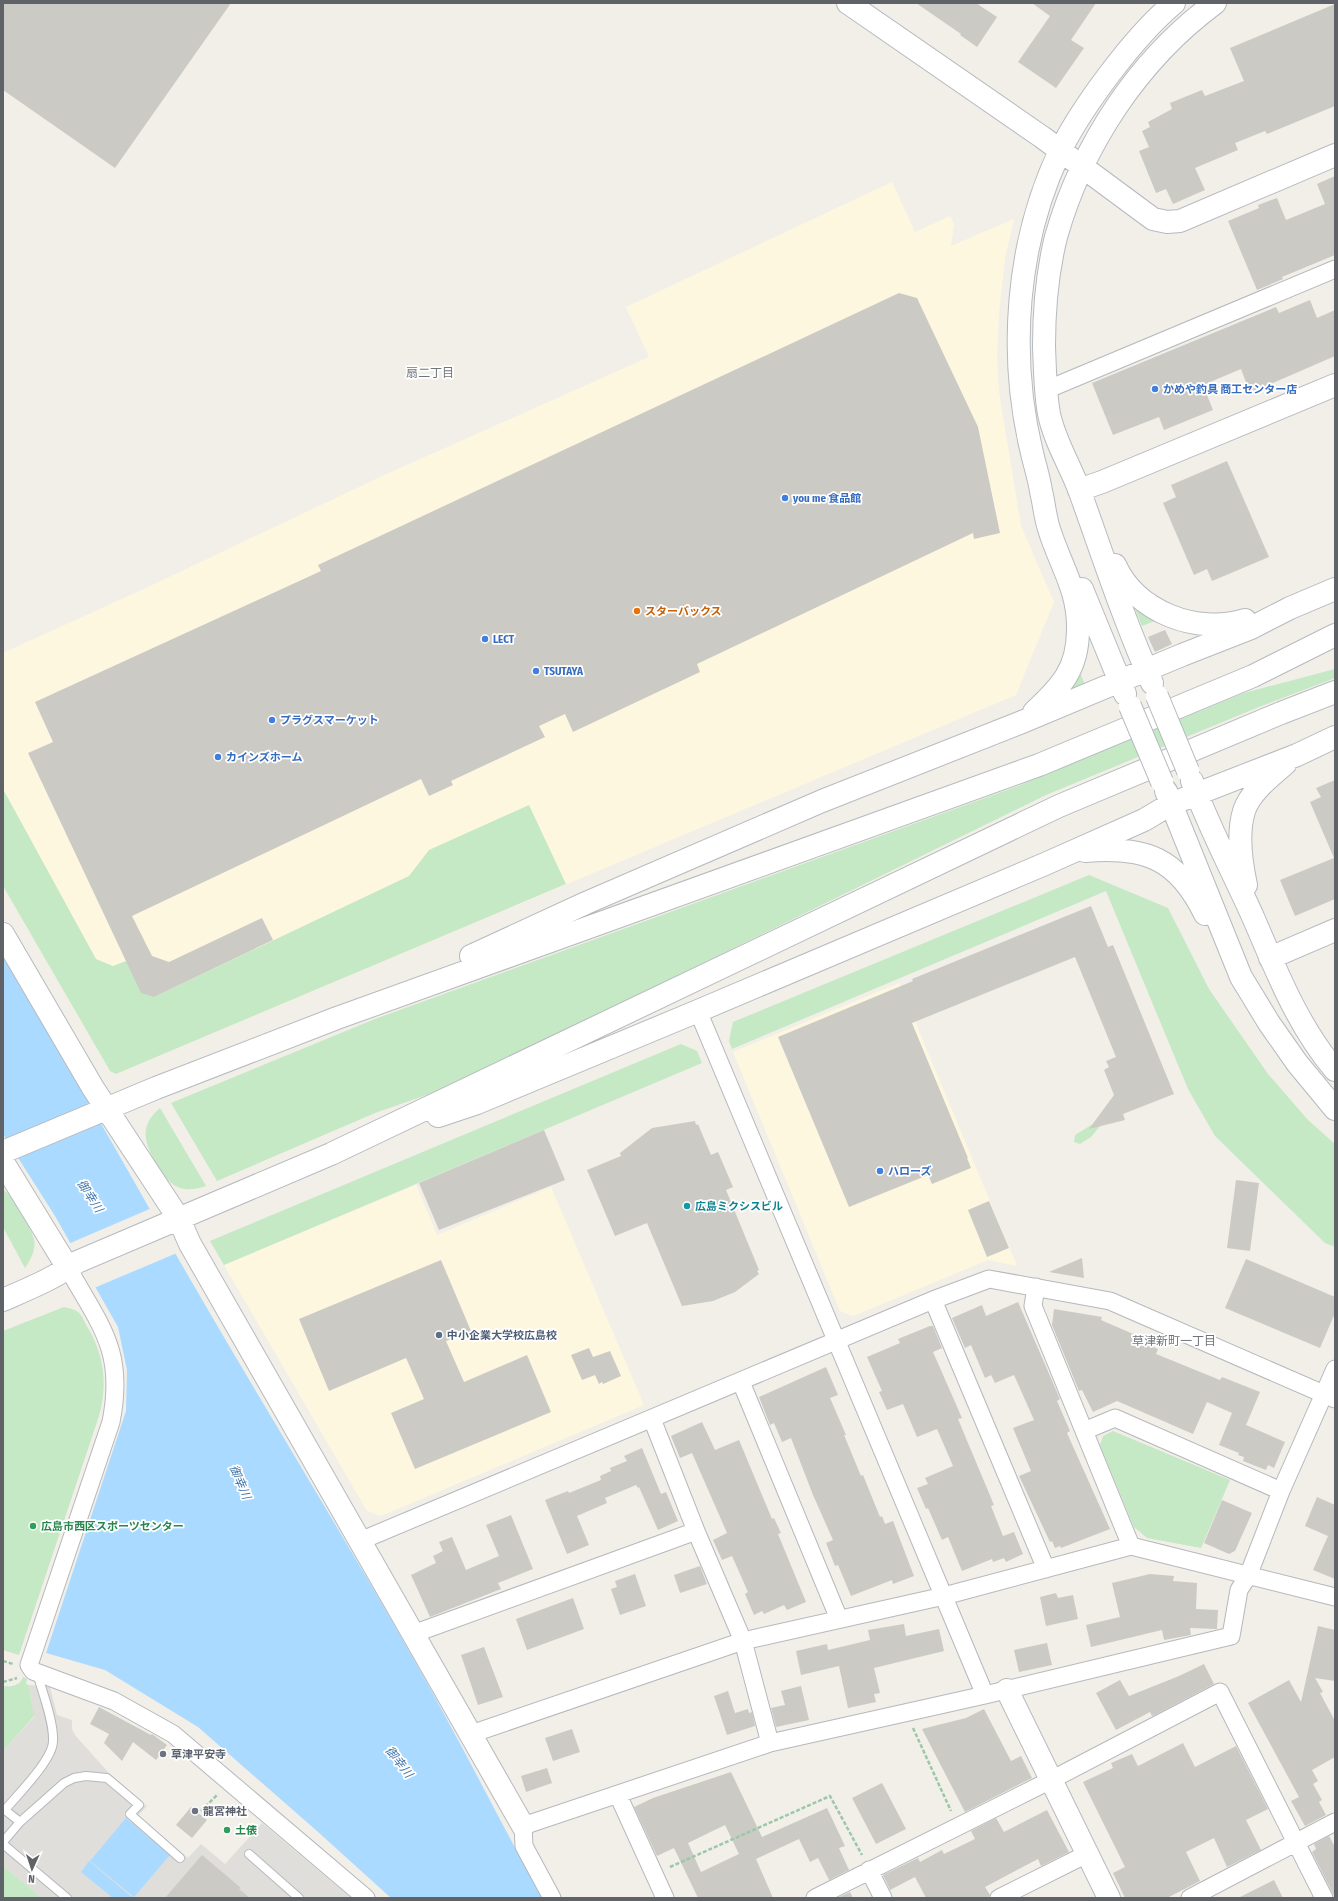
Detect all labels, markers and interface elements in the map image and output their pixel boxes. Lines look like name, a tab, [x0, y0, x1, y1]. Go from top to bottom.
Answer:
district label: 扇二丁目	[406, 366, 454, 380]
place label: かめや釣具 商工センター店	[1163, 383, 1297, 396]
marker: かめや釣具 商工センター店	[1150, 384, 1160, 394]
place label: you me 食品館	[792, 492, 861, 505]
marker: you me 食品館	[780, 493, 790, 503]
place label: スターバックス	[645, 605, 722, 618]
marker: スターバックス	[632, 606, 642, 616]
place label: LECT	[493, 633, 515, 646]
marker: LECT	[480, 634, 490, 644]
place label: TSUTAYA	[544, 665, 584, 678]
marker: TSUTAYA	[531, 666, 541, 676]
place label: プラグスマーケット	[280, 714, 379, 727]
marker: プラグスマーケット	[267, 715, 277, 725]
place label: カインズホーム	[226, 751, 302, 764]
marker: カインズホーム	[213, 752, 223, 762]
place label: ハローズ	[888, 1165, 931, 1178]
marker: ハローズ	[875, 1166, 885, 1176]
water label: 御幸川	[74, 1177, 107, 1217]
place label: 広島ミクシスビル	[695, 1200, 783, 1213]
marker: 広島ミクシスビル	[682, 1201, 692, 1211]
place label: 中小企業大学校広島校	[447, 1329, 557, 1342]
marker: 中小企業大学校広島校	[434, 1330, 444, 1340]
district label: 草津新町一丁目	[1132, 1334, 1216, 1348]
water label: 御幸川	[227, 1463, 254, 1503]
place label: 広島市西区スポーツセンター	[41, 1520, 184, 1533]
marker: 広島市西区スポーツセンター	[28, 1521, 38, 1531]
water label: 御幸川	[382, 1744, 417, 1782]
place label: 草津平安寺	[171, 1748, 226, 1761]
marker: 草津平安寺	[158, 1749, 168, 1759]
place label: 龍宮神社	[203, 1805, 247, 1818]
marker: 龍宮神社	[190, 1806, 200, 1816]
place label: 土俵	[235, 1824, 257, 1837]
marker: 土俵	[222, 1825, 232, 1835]
north arrow	[12, 1849, 52, 1889]
text: N	[28, 1872, 35, 1885]

